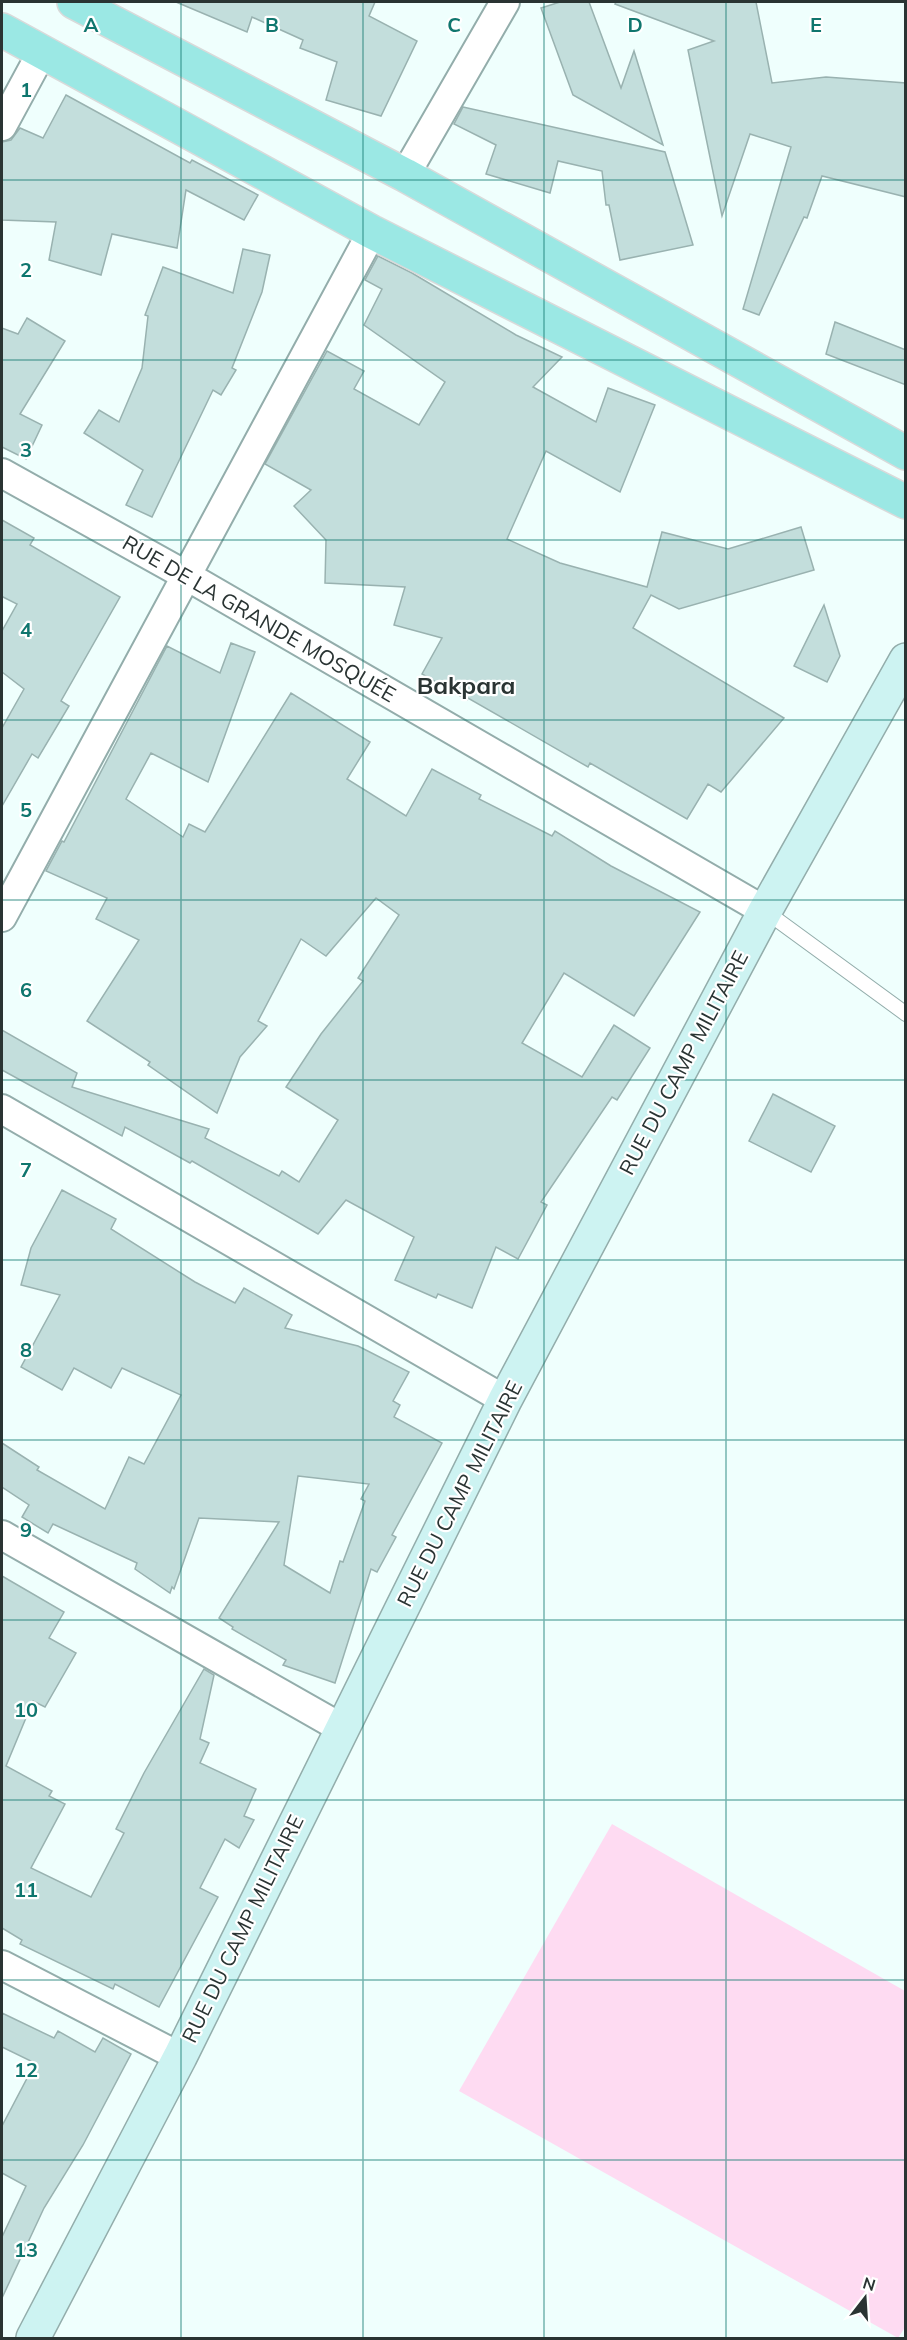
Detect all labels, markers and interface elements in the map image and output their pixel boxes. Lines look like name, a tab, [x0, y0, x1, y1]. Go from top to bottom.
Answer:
text: A	[84, 12, 99, 37]
text: B	[265, 12, 279, 37]
text: C	[447, 12, 461, 37]
text: D	[627, 12, 643, 37]
text: E	[810, 12, 822, 37]
text: 1	[20, 77, 32, 102]
text: 2	[20, 257, 32, 282]
text: 3	[20, 437, 32, 462]
street label: RUE DE LA GRANDE MOSQUÉE	[118, 529, 401, 707]
text: 4	[20, 617, 32, 642]
district label: Bakpara	[417, 670, 515, 700]
text: 5	[20, 797, 32, 822]
street label: RUE DU CAMP MILITAIRE	[613, 946, 753, 1179]
text: 6	[20, 977, 32, 1002]
text: 7	[20, 1157, 32, 1182]
text: 8	[20, 1337, 32, 1362]
street label: RUE DU CAMP MILITAIRE	[391, 1376, 527, 1611]
text: 9	[20, 1517, 32, 1542]
text: 10	[14, 1697, 38, 1722]
street label: RUE DU CAMP MILITAIRE	[176, 1811, 309, 2047]
text: 11	[14, 1877, 38, 1902]
text: 12	[14, 2057, 38, 2082]
text: 13	[14, 2237, 38, 2262]
north arrow	[835, 2268, 895, 2328]
text: N	[861, 2272, 878, 2295]

